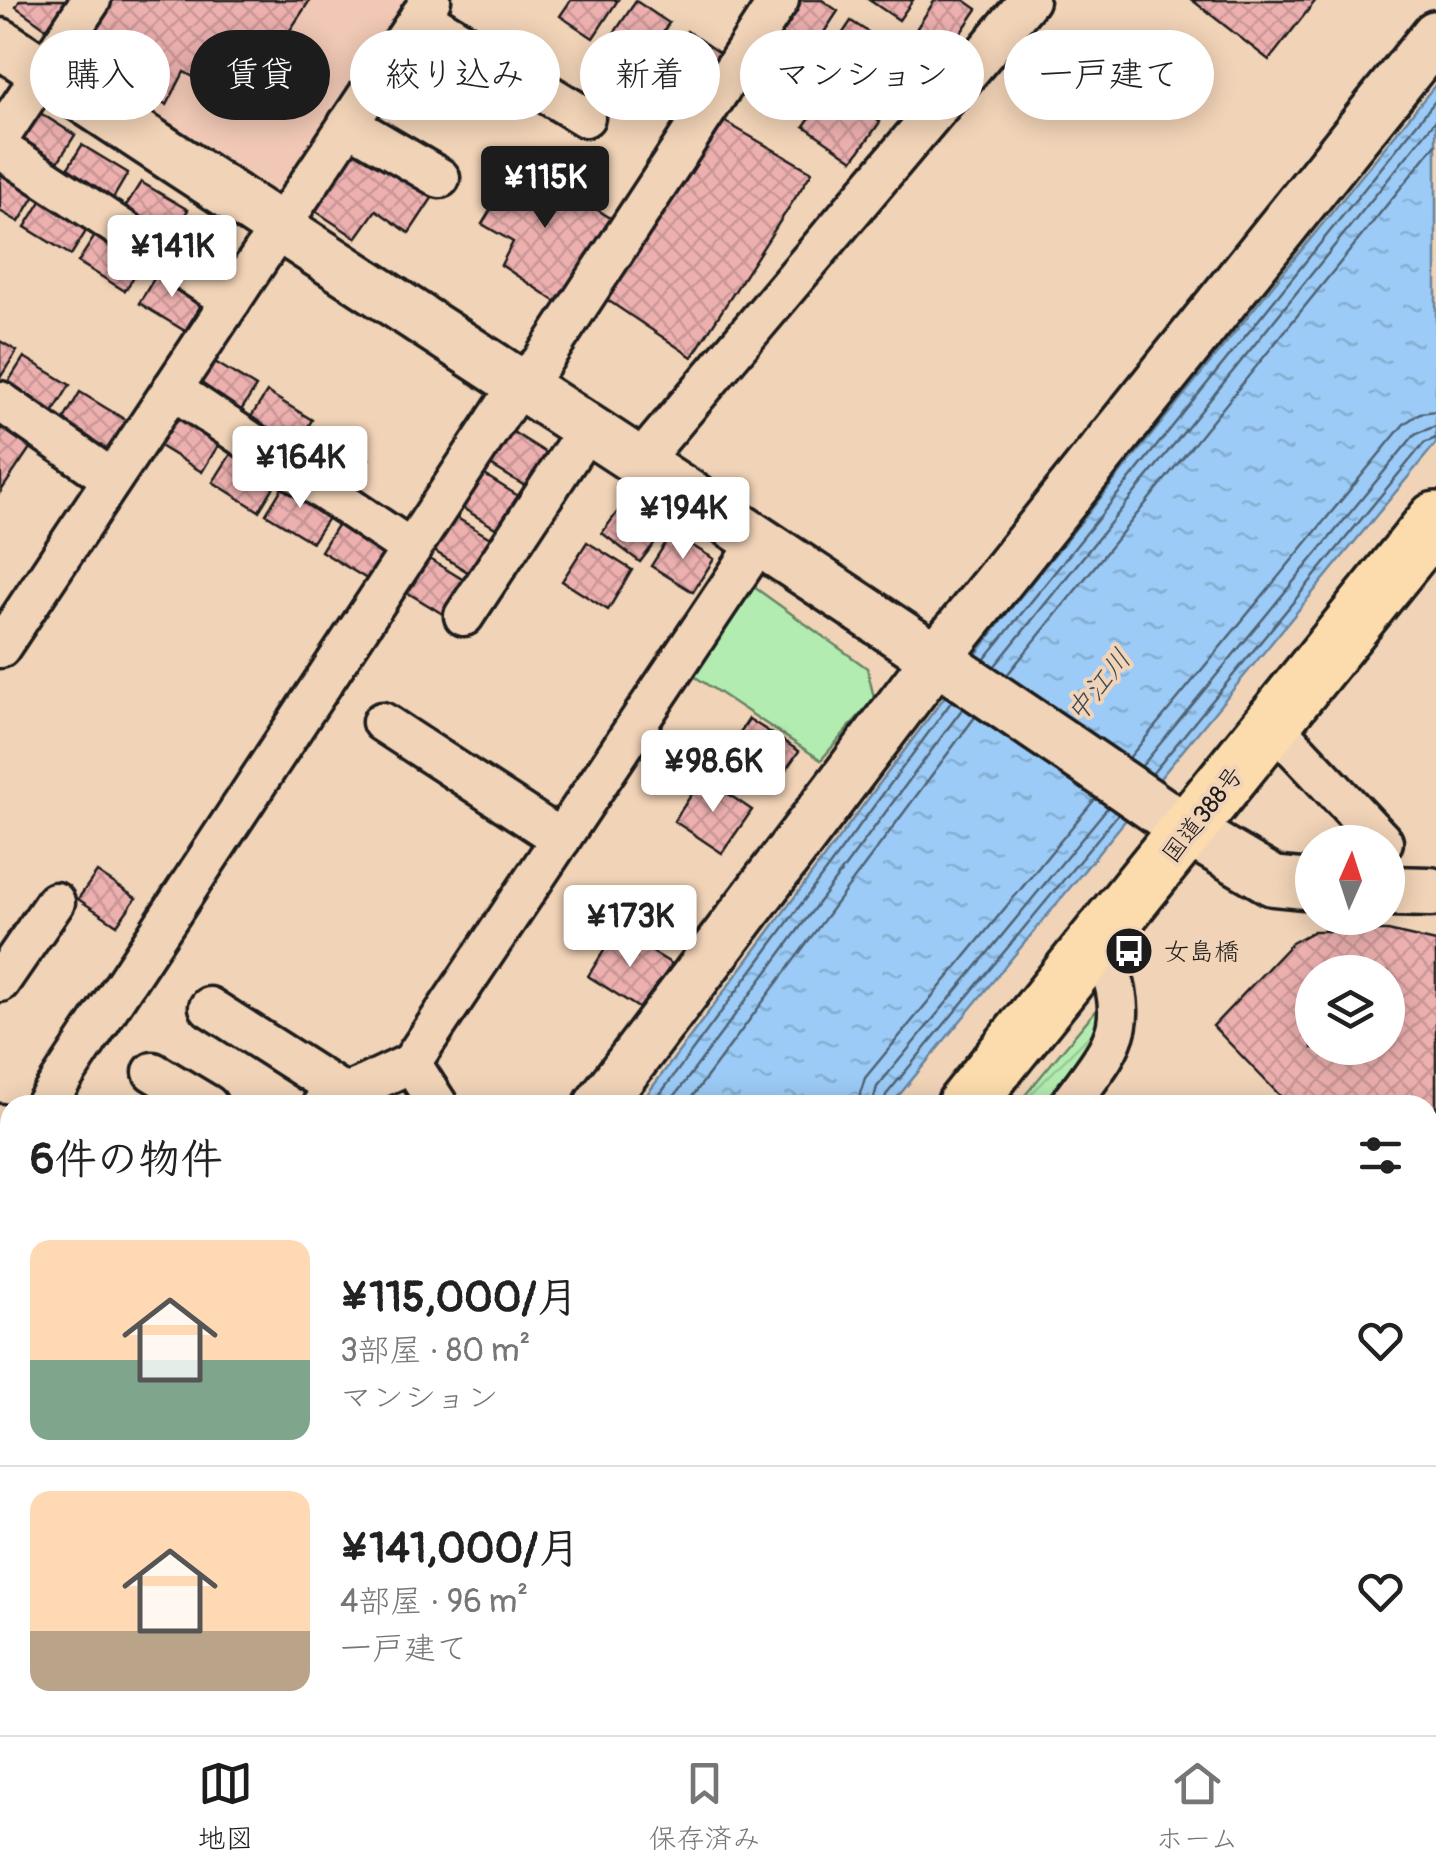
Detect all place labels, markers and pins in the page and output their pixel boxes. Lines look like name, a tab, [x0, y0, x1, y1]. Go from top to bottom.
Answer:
pin: ¥115K	[475, 146, 615, 231]
pin: ¥141K	[102, 215, 242, 300]
pin: ¥164K	[230, 426, 370, 511]
pin: ¥194K	[613, 477, 753, 562]
pin: ¥98.6K	[632, 730, 794, 815]
pin: ¥173K	[560, 885, 700, 970]
bus stop icon: 女島橋	[1103, 925, 1155, 977]
place label: 女島橋	[1164, 937, 1239, 968]

